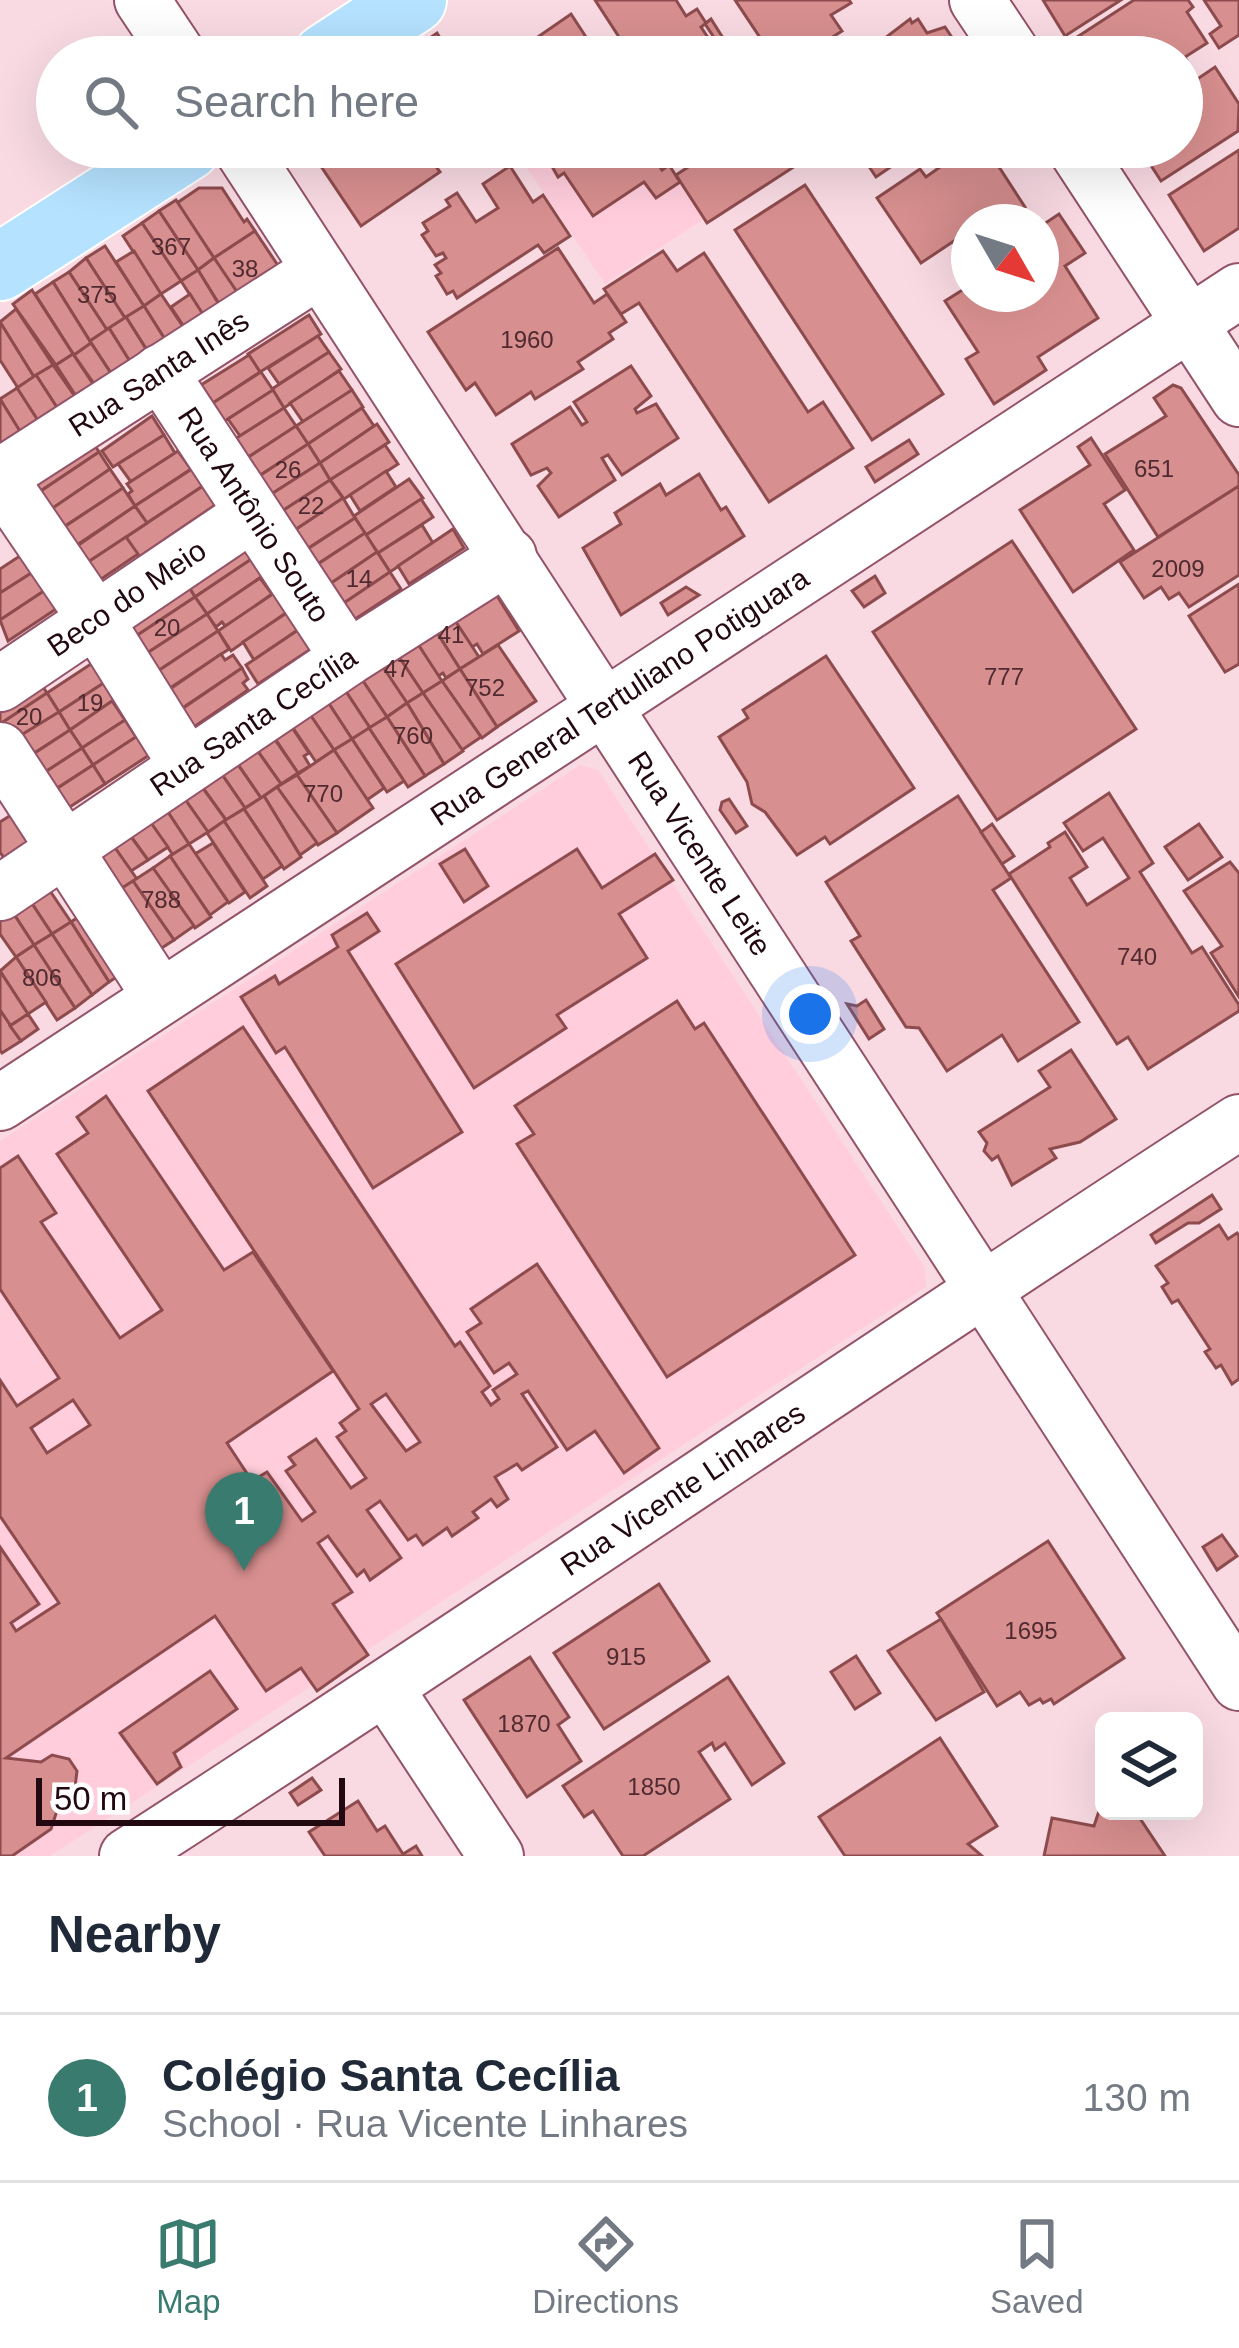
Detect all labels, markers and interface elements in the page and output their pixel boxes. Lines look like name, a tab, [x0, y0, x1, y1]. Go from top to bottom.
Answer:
search box	[36, 36, 1203, 168]
icon: search	[78, 69, 144, 135]
text: Search here	[174, 76, 419, 127]
north arrow	[951, 204, 1059, 312]
house number: 367	[151, 233, 191, 260]
house number: 38	[232, 255, 258, 282]
house number: 375	[77, 281, 117, 308]
street label: Rua Santa Inês	[63, 303, 255, 443]
house number: 1960	[500, 326, 554, 353]
street label: Rua Antônio Souto	[172, 401, 337, 628]
house number: 651	[1134, 455, 1174, 482]
house number: 26	[275, 456, 301, 483]
house number: 22	[298, 492, 324, 519]
street label: Beco do Meio	[41, 533, 212, 663]
house number: 2009	[1151, 555, 1205, 582]
street label: Rua General Tertuliano Potiguara	[424, 561, 815, 832]
house number: 14	[346, 565, 372, 592]
house number: 20	[154, 614, 180, 641]
house number: 41	[438, 621, 464, 648]
street label: Rua Santa Cecília	[144, 640, 363, 803]
house number: 47	[384, 655, 410, 682]
house number: 777	[984, 663, 1024, 690]
house number: 752	[465, 674, 505, 701]
house number: 19	[77, 689, 103, 716]
house number: 20	[16, 703, 42, 730]
house number: 760	[393, 722, 433, 749]
street label: Rua Vicente Leite	[622, 745, 778, 961]
house number: 770	[303, 780, 343, 807]
house number: 788	[141, 886, 181, 913]
house number: 740	[1117, 943, 1157, 970]
house number: 806	[22, 964, 62, 991]
your location	[780, 984, 840, 1044]
street label: Rua Vicente Linhares	[554, 1396, 811, 1582]
pin: 1	[205, 1472, 283, 1571]
house number: 1695	[1004, 1617, 1058, 1644]
house number: 915	[606, 1643, 646, 1670]
house number: 1870	[497, 1710, 551, 1737]
map controls	[1095, 1712, 1203, 1820]
button: layers	[1095, 1712, 1203, 1820]
scale bar	[36, 1772, 345, 1825]
house number: 1850	[627, 1773, 681, 1800]
text: 50 m	[54, 1780, 127, 1817]
text: Nearby	[48, 1906, 221, 1963]
text: Colégio Santa Cecília	[162, 2050, 620, 2101]
text: 1	[76, 2076, 98, 2119]
text: 130 m	[1083, 2076, 1191, 2119]
text: School · Rua Vicente Linhares	[162, 2102, 688, 2145]
tab: Map	[155, 2211, 221, 2321]
tab: Directions	[532, 2211, 679, 2321]
tab: Saved	[990, 2211, 1084, 2321]

